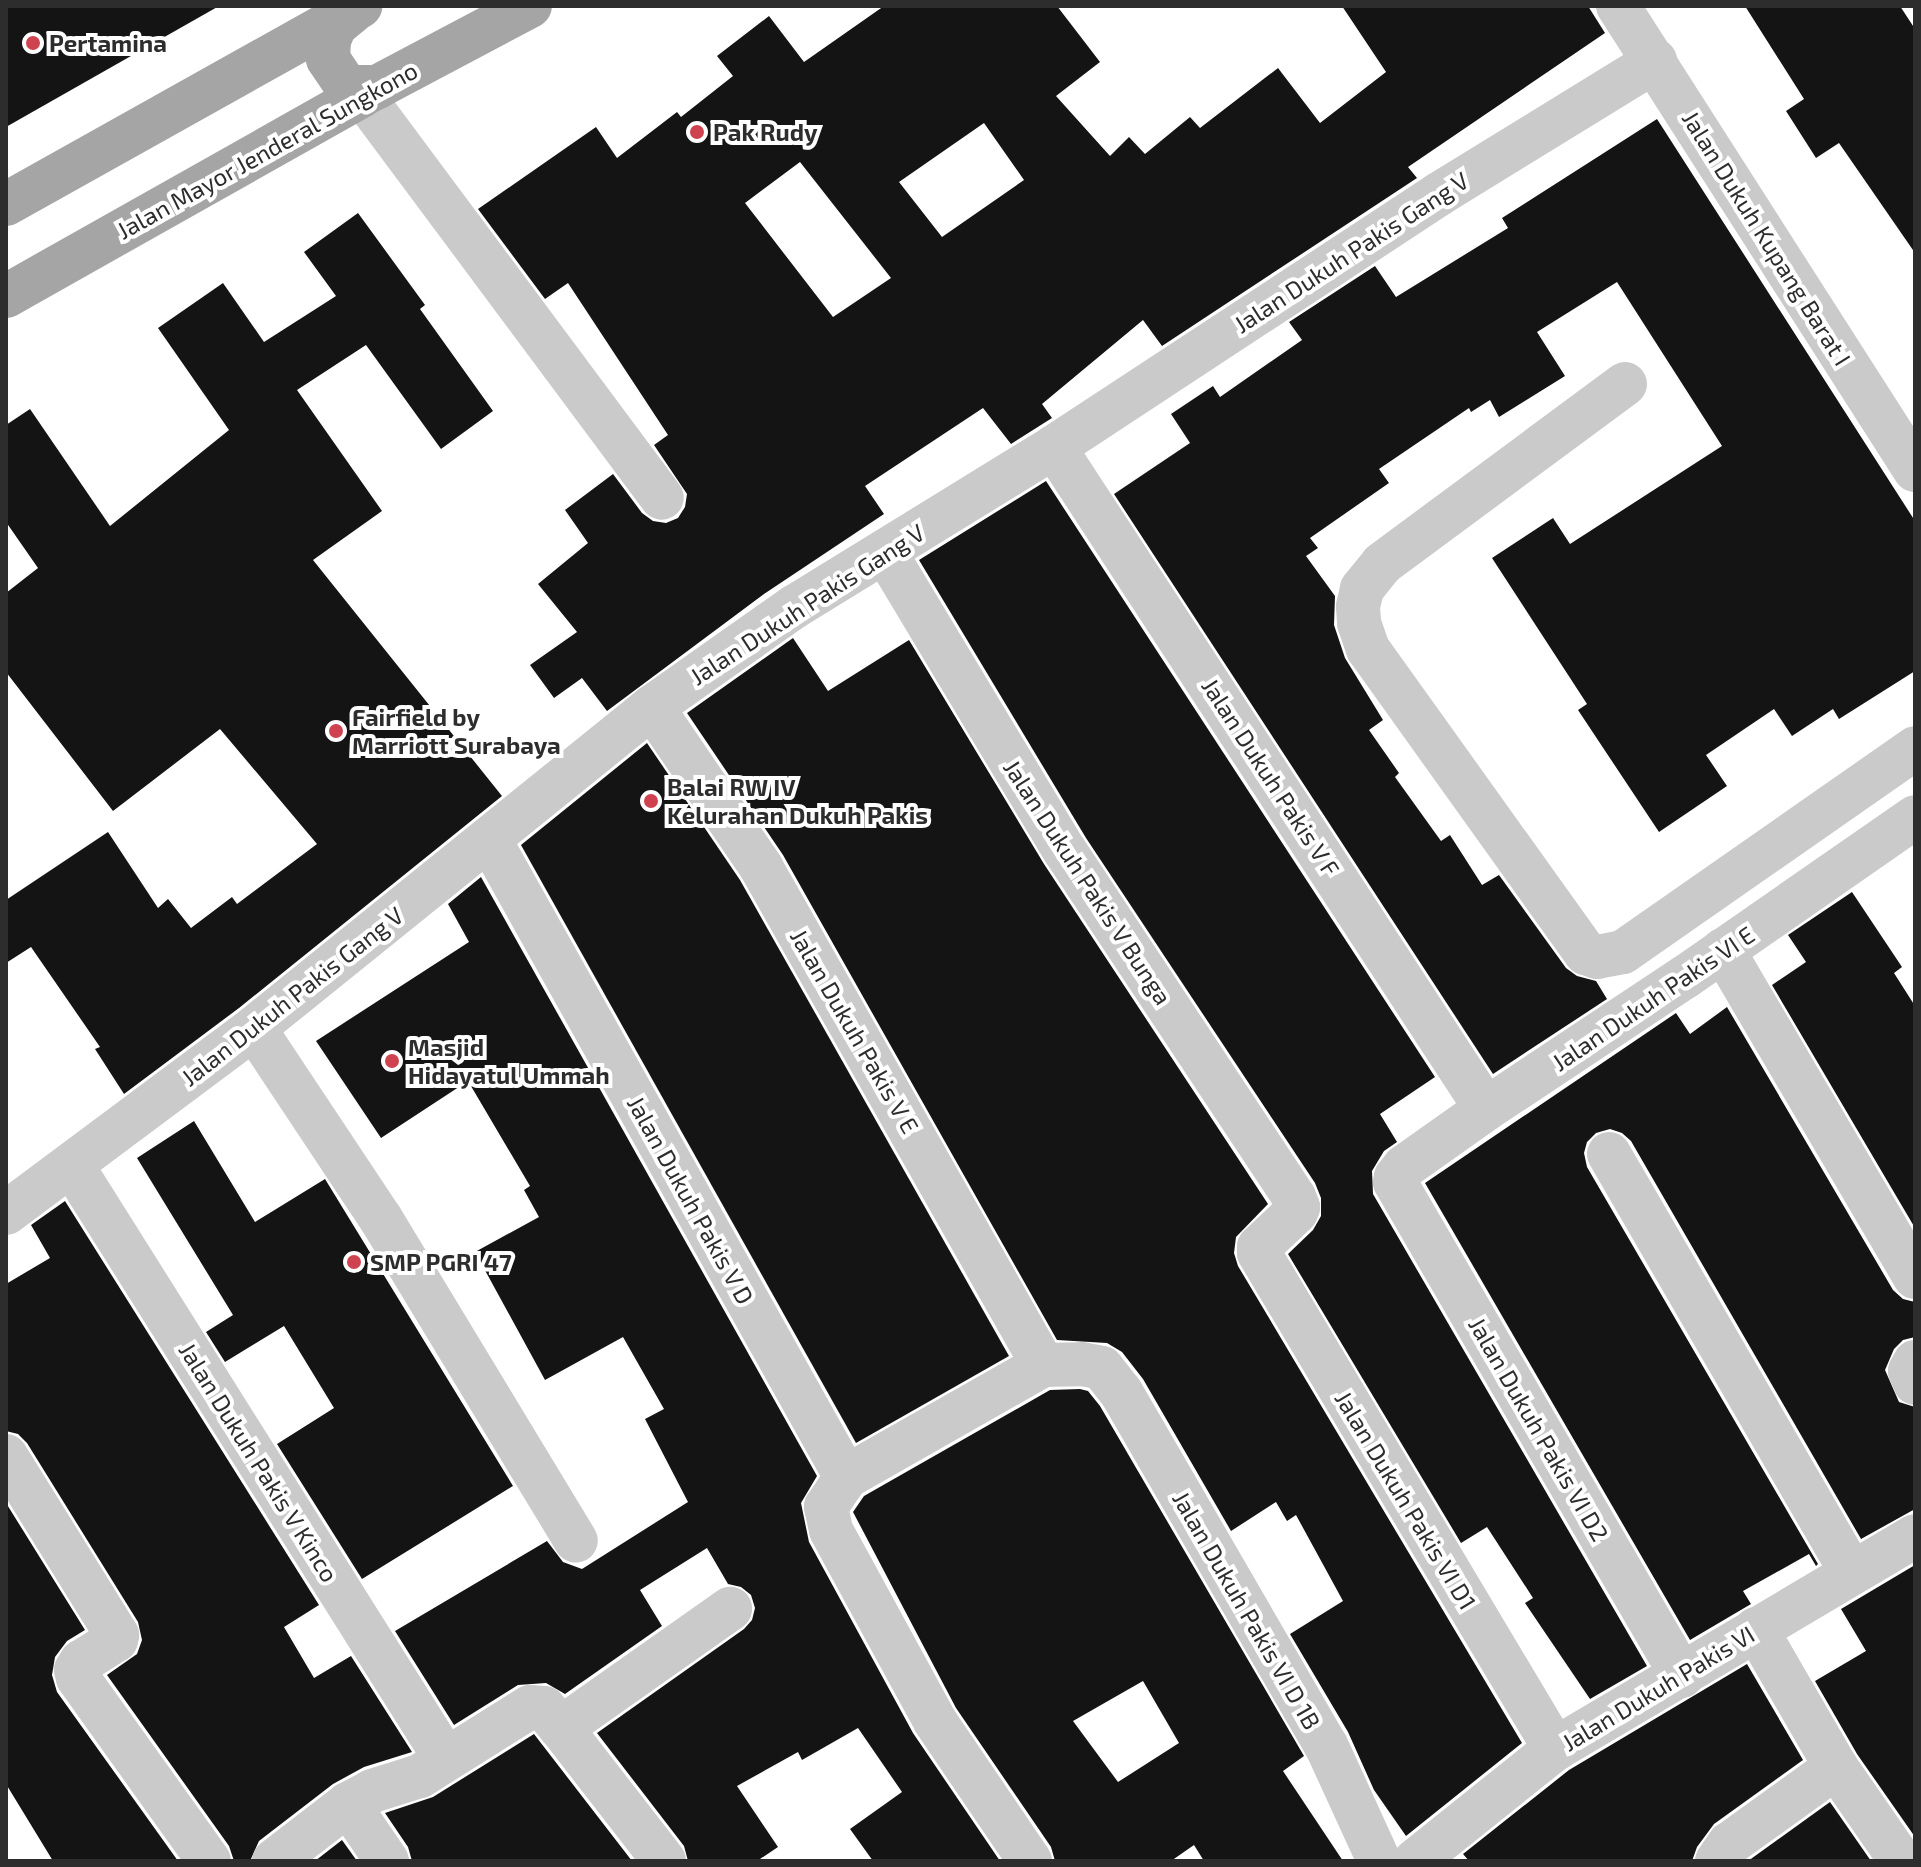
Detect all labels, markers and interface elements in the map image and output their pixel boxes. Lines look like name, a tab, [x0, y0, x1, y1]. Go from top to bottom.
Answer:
place label: Pertamina	[49, 29, 167, 57]
marker: Pertamina	[24, 34, 42, 52]
street label: Jalan Mayor Jenderal Sungkono	[111, 55, 423, 245]
street label: Jalan Dukuh Kupang Barat I	[1677, 105, 1857, 371]
place label: Pak Rudy	[713, 118, 818, 146]
marker: Pak Rudy	[688, 123, 706, 141]
street label: Jalan Dukuh Pakis Gang V	[1228, 165, 1474, 339]
street label: Jalan Dukuh Pakis Gang V	[684, 517, 930, 691]
street label: Jalan Dukuh Pakis V F	[1196, 672, 1346, 882]
place label: Fairfield by Marriott Surabaya	[352, 703, 561, 759]
marker: Fairfield by Marriott Surabaya	[327, 722, 345, 740]
street label: Jalan Dukuh Pakis V Bunga	[998, 754, 1178, 1010]
place label: Balai RW IV Kelurahan Dukuh Pakis	[667, 773, 928, 829]
marker: Balai RW IV Kelurahan Dukuh Pakis	[642, 792, 660, 810]
street label: Jalan Dukuh Pakis Gang V	[175, 900, 409, 1092]
street label: Jalan Dukuh Pakis VI E	[1546, 919, 1760, 1077]
street label: Jalan Dukuh Pakis V E	[785, 923, 925, 1139]
place label: Masjid Hidayatul Ummah	[408, 1033, 610, 1089]
marker: Masjid Hidayatul Ummah	[383, 1052, 401, 1070]
street label: Jalan Dukuh Pakis V D	[622, 1090, 760, 1310]
place label: SMP PGRI 47	[370, 1248, 512, 1276]
marker: SMP PGRI 47	[345, 1253, 363, 1271]
street label: Jalan Dukuh Pakis VI D2	[1463, 1312, 1615, 1546]
street label: Jalan Dukuh Pakis V Kinco	[173, 1337, 345, 1587]
street label: Jalan Dukuh Pakis VI D1	[1329, 1385, 1483, 1615]
street label: Jalan Dukuh Pakis VI D 1B	[1167, 1486, 1327, 1734]
street label: Jalan Dukuh Pakis VI	[1556, 1619, 1760, 1757]

